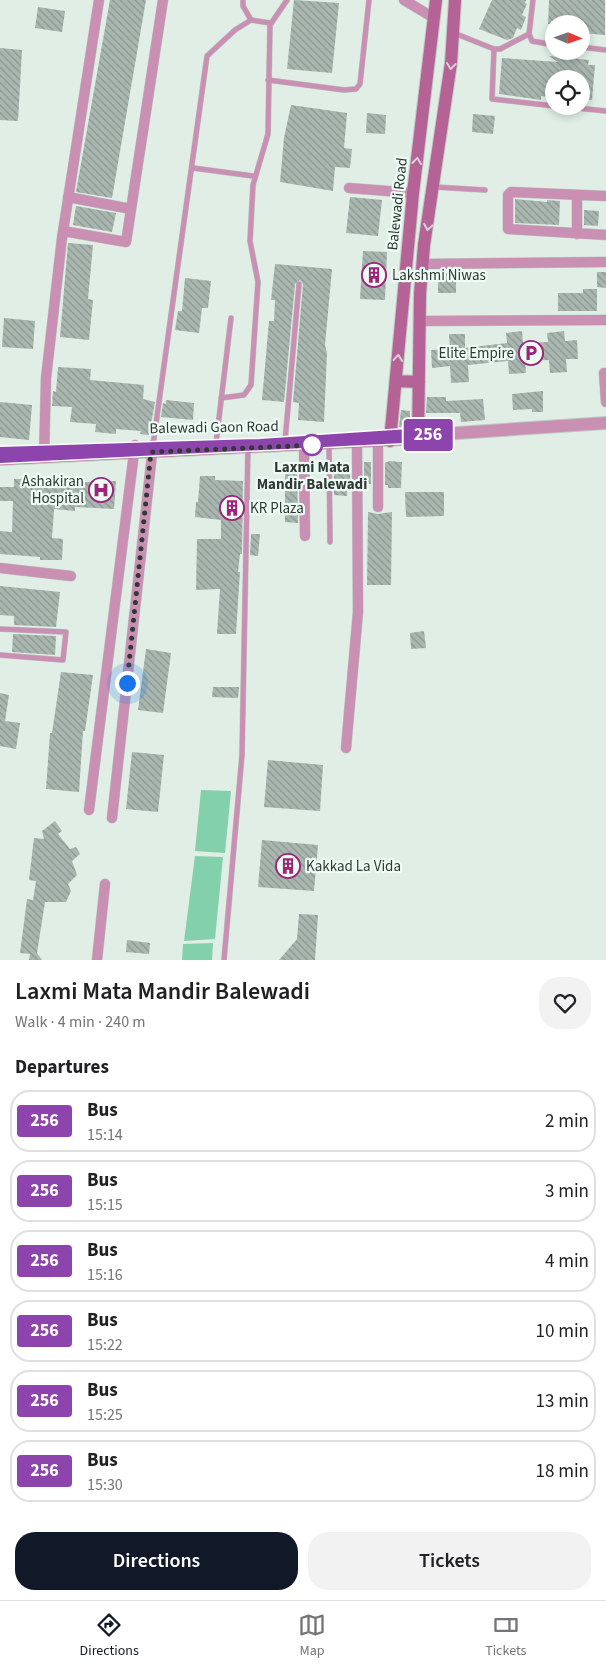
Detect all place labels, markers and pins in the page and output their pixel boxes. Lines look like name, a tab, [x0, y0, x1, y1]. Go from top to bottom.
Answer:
building icon: Lakshmi Niwas	[361, 262, 387, 288]
place label: Lakshmi Niwas	[392, 265, 486, 286]
parking icon: Elite Empire	[518, 340, 544, 366]
place label: Elite Empire	[438, 343, 514, 364]
marker: Laxmi Mata Mandir Balewadi	[301, 434, 323, 456]
place label: Laxmi Mata Mandir Balewadi	[257, 457, 367, 495]
place label: Ashakiran Hospital	[22, 471, 84, 509]
hospital icon: Ashakiran Hospital	[88, 477, 114, 503]
building icon: KR Plaza	[219, 495, 245, 521]
place label: KR Plaza	[250, 498, 304, 519]
building icon: Kakkad La Vida	[275, 853, 301, 879]
place label: Kakkad La Vida	[306, 856, 401, 877]

